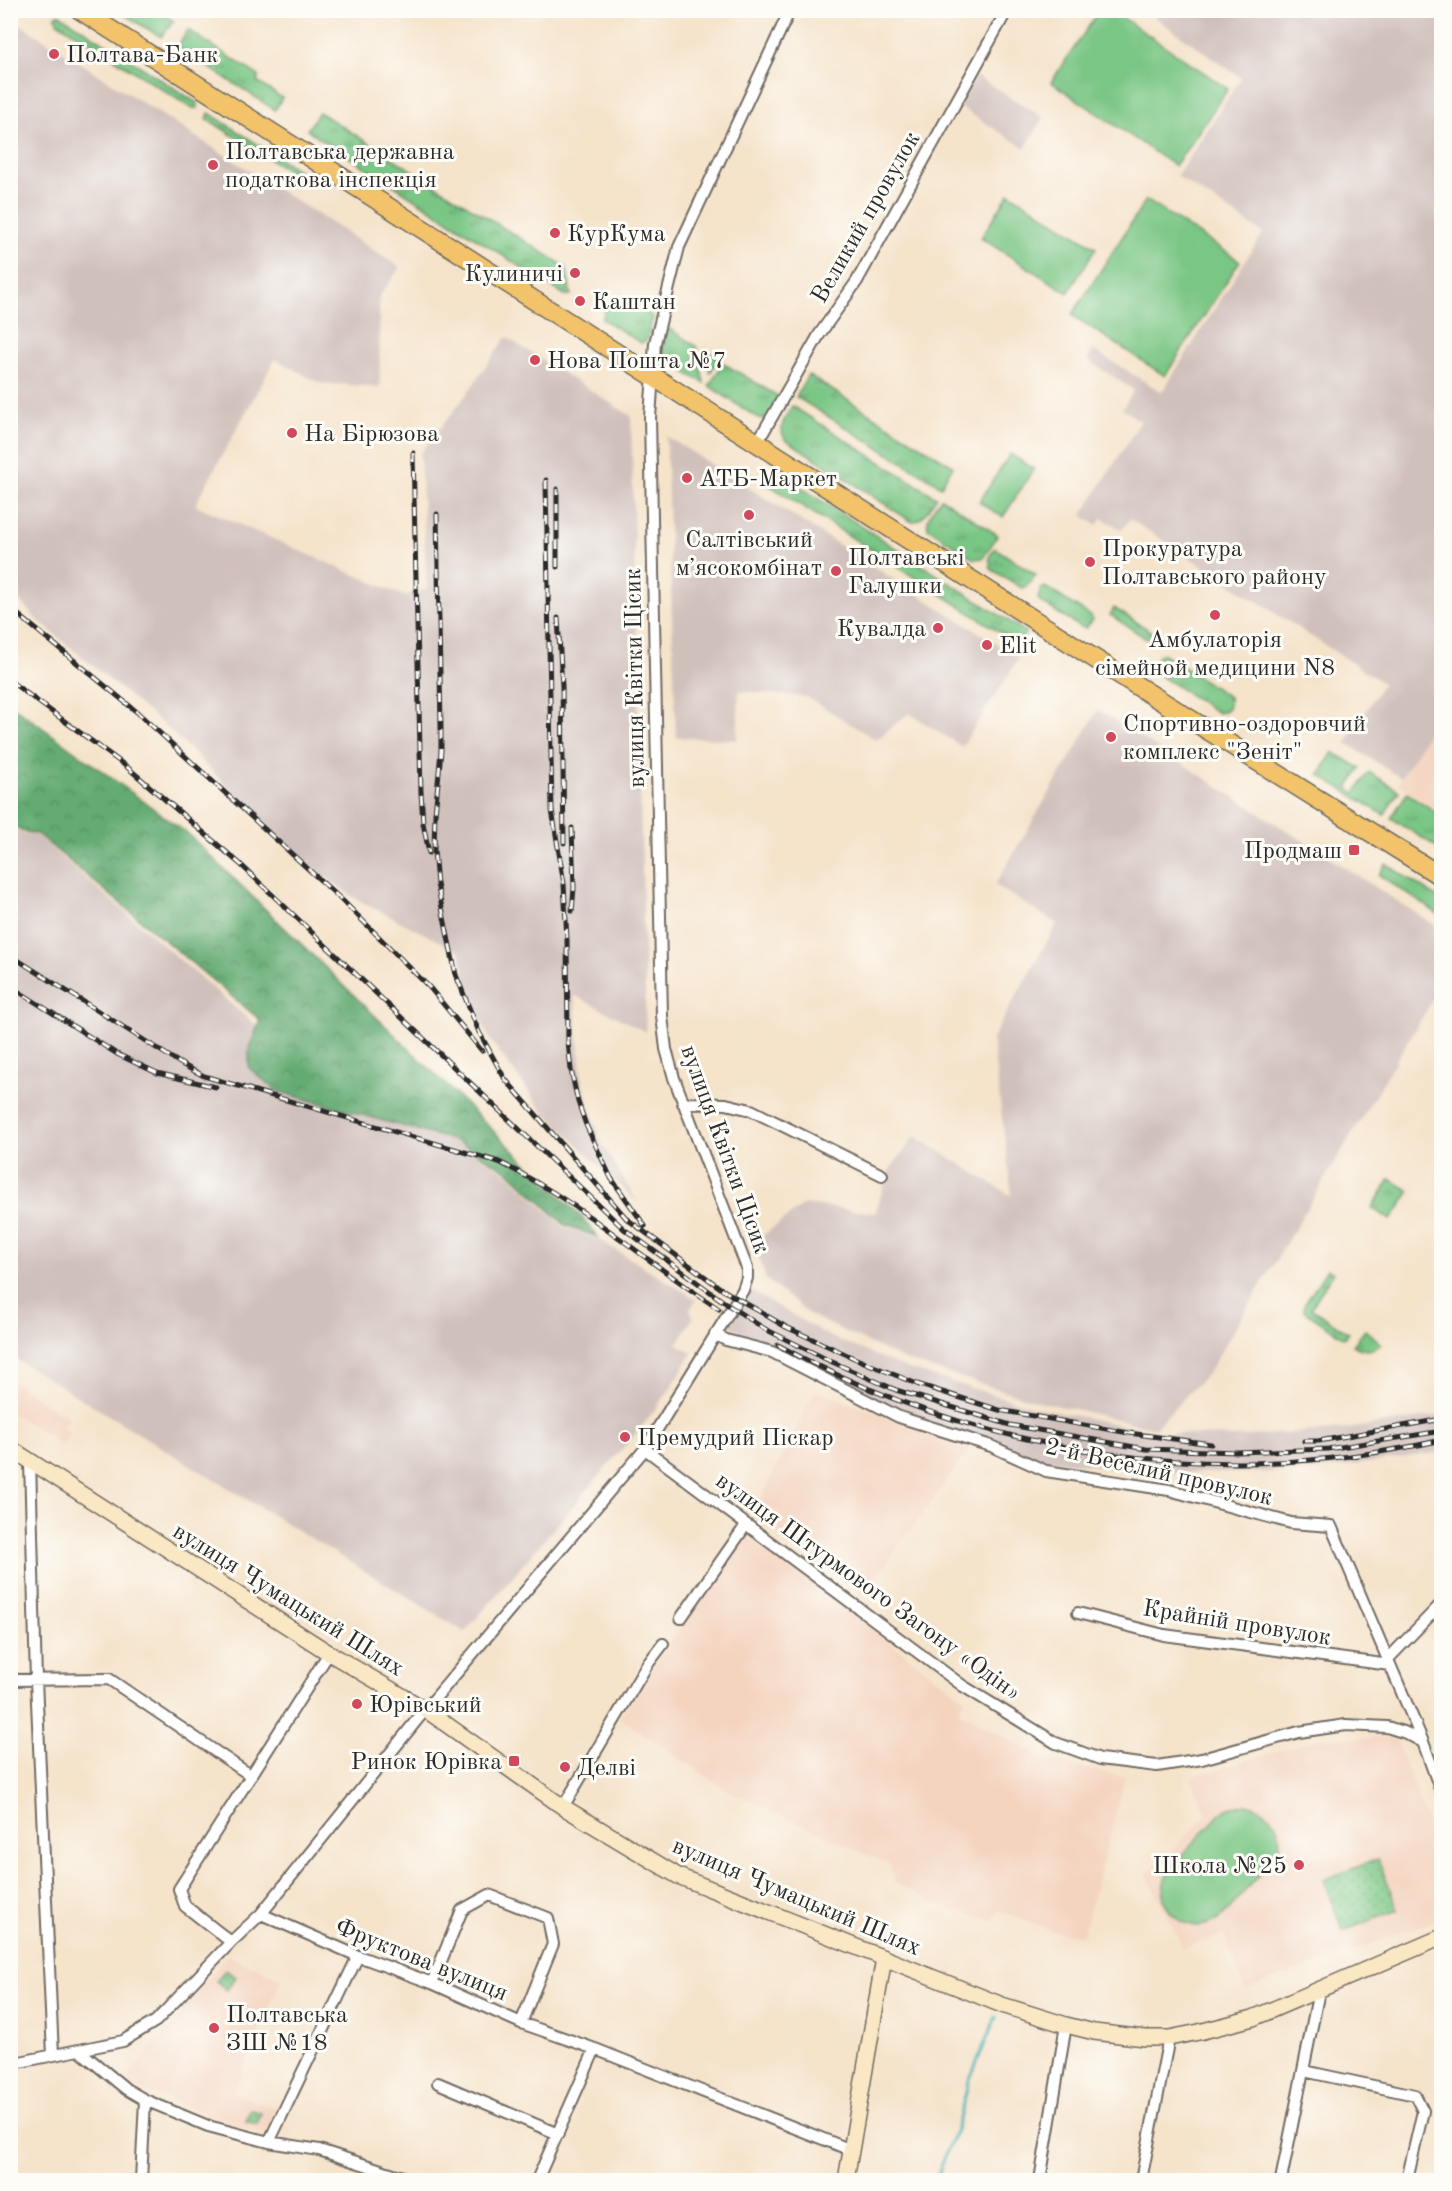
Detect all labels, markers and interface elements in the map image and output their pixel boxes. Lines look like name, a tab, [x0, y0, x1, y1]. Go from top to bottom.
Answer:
place label: Полтава-Банк	[66, 44, 218, 68]
marker: Полтава-Банк	[47, 47, 61, 61]
street label: Великий провулок	[808, 128, 926, 308]
place label: Полтавська державна податкова інспекція	[225, 141, 455, 193]
marker: Полтавська державна податкова інспекція	[206, 158, 220, 172]
place label: КурКума	[567, 223, 666, 247]
marker: КурКума	[548, 226, 562, 240]
place label: Кулиничі	[465, 263, 563, 287]
marker: Кулиничі	[568, 266, 582, 280]
place label: Каштан	[592, 291, 676, 315]
marker: Каштан	[573, 294, 587, 308]
place label: Нова Пошта №7	[547, 350, 726, 374]
marker: Нова Пошта №7	[528, 353, 542, 367]
place label: На Бірюзова	[304, 423, 439, 447]
marker: На Бірюзова	[285, 426, 299, 440]
place label: АТБ-Маркет	[699, 468, 837, 492]
marker: АТБ-Маркет	[680, 471, 694, 485]
marker: Салтівський мʼясокомбінат	[742, 508, 756, 522]
place label: Салтівський мʼясокомбінат	[676, 529, 822, 581]
place label: Прокуратура Полтавського району	[1102, 538, 1327, 590]
place label: Полтавські Галушки	[848, 547, 965, 599]
marker: Прокуратура Полтавського району	[1083, 555, 1097, 569]
marker: Полтавські Галушки	[829, 564, 843, 578]
street label: вулиця Квітки Цісик	[622, 568, 650, 788]
marker: Амбулаторія сімейной медицини N8	[1208, 608, 1222, 622]
place label: Кувалда	[837, 618, 926, 642]
marker: Кувалда	[931, 621, 945, 635]
place label: Амбулаторія сімейной медицини N8	[1095, 629, 1335, 681]
place label: Elit	[999, 635, 1037, 659]
marker: Elit	[980, 638, 994, 652]
place label: Спортивно-оздоровчий комплекс "Зеніт"	[1123, 713, 1366, 765]
marker: Спортивно-оздоровчий комплекс "Зеніт"	[1104, 730, 1118, 744]
place label: Продмаш	[1244, 840, 1342, 864]
marker: Продмаш	[1347, 843, 1361, 857]
street label: вулиця Квітки Цісик	[675, 1042, 773, 1257]
place label: Премудрий Піскар	[637, 1427, 834, 1451]
marker: Премудрий Піскар	[618, 1430, 632, 1444]
street label: 2-й Веселий провулок	[1043, 1435, 1275, 1511]
street label: вулиця Штурмового Загону «Одін»	[711, 1469, 1025, 1706]
street label: вулиця Чумацький Шлях	[168, 1520, 408, 1682]
street label: Крайній провулок	[1141, 1597, 1333, 1651]
place label: Юрівський	[369, 1694, 482, 1718]
marker: Юрівський	[350, 1697, 364, 1711]
place label: Ринок Юрівка	[351, 1751, 502, 1775]
marker: Ринок Юрівка	[507, 1754, 521, 1768]
place label: Делві	[577, 1757, 636, 1781]
marker: Делві	[558, 1760, 572, 1774]
street label: вулиця Чумацький Шлях	[668, 1835, 924, 1961]
place label: Школа №25	[1152, 1855, 1287, 1879]
marker: Школа №25	[1292, 1858, 1306, 1872]
street label: Фруктова вулиця	[332, 1915, 511, 2006]
place label: Полтавська ЗШ №18	[226, 2004, 348, 2056]
marker: Полтавська ЗШ №18	[207, 2021, 221, 2035]

